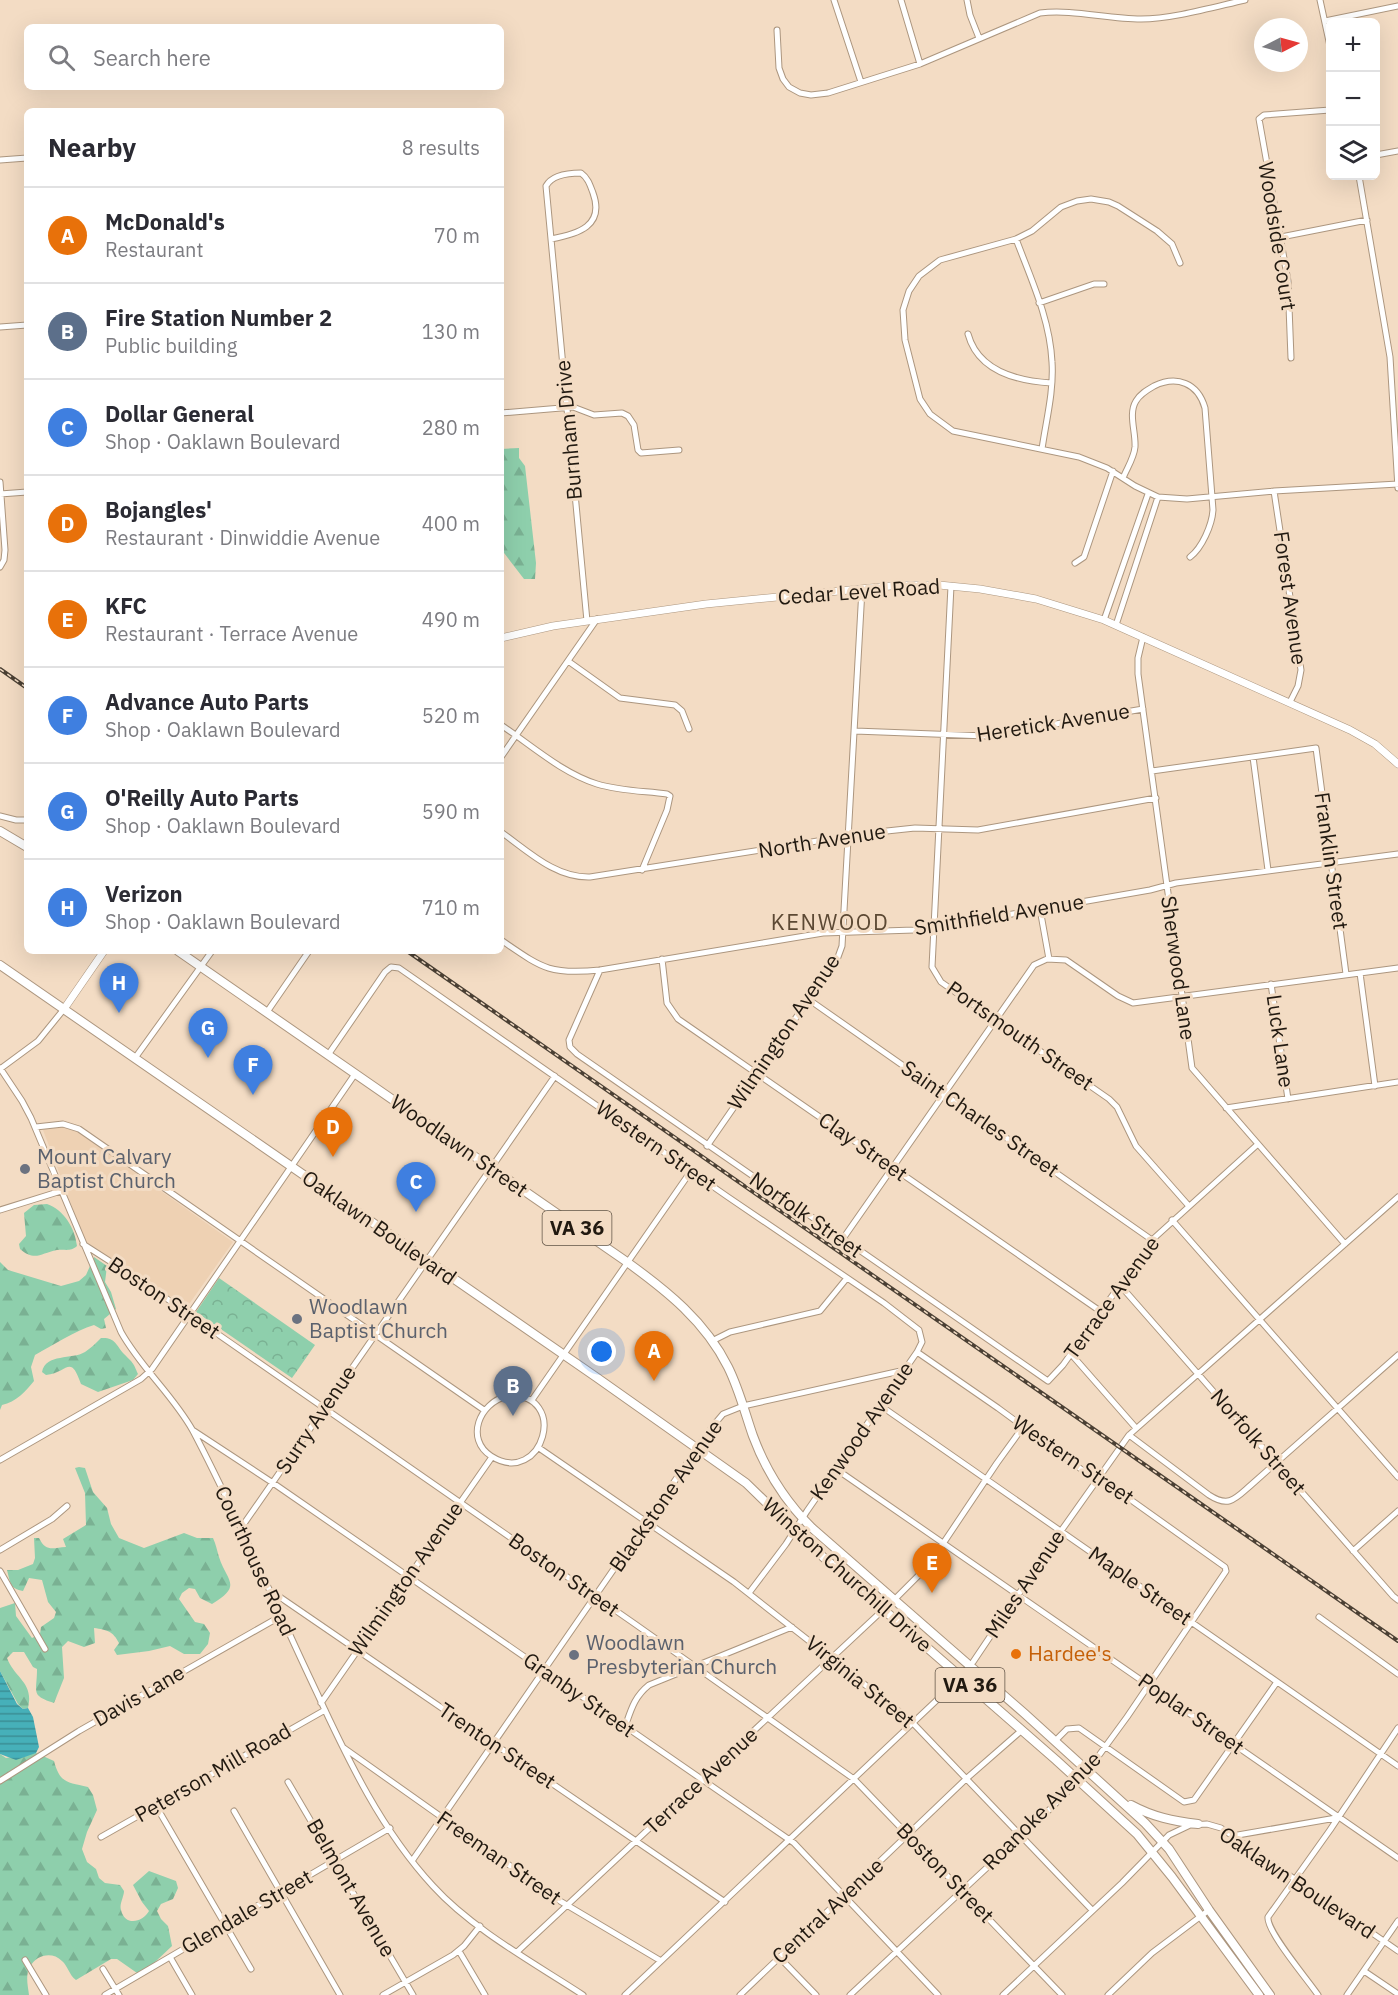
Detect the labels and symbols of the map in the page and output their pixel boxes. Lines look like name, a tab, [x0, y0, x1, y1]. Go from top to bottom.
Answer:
north arrow	[1254, 18, 1308, 72]
street label: Woodside Court	[1252, 160, 1304, 312]
street label: Burnham Drive	[548, 359, 588, 501]
street label: Forest Avenue	[1268, 529, 1314, 666]
street label: Cedar Level Road	[777, 571, 941, 611]
street label: Heretick Avenue	[974, 696, 1132, 748]
street label: Franklin Street	[1308, 790, 1355, 931]
street label: North Avenue	[756, 816, 888, 864]
street label: Smithfield Avenue	[912, 887, 1086, 941]
street label: Sherwood Lane	[1155, 894, 1203, 1042]
district label: KENWOOD	[771, 907, 889, 936]
street label: Wilmington Avenue	[721, 948, 846, 1115]
pin: H	[100, 964, 138, 1013]
street label: Portsmouth Street	[942, 974, 1100, 1096]
street label: Luck Lane	[1261, 992, 1301, 1089]
pin: G	[188, 1008, 228, 1058]
pin: F	[234, 1046, 272, 1095]
street label: Saint Charles Street	[896, 1053, 1065, 1183]
street label: Woodlawn Street	[385, 1087, 534, 1203]
street label: Western Street	[591, 1093, 722, 1197]
street label: Clay Street	[813, 1105, 914, 1187]
pin: D	[314, 1108, 352, 1157]
place label: Mount Calvary Baptist Church	[37, 1142, 176, 1194]
marker: Mount Calvary Baptist Church	[18, 1162, 32, 1176]
pin: C	[396, 1162, 436, 1212]
street label: Oaklawn Boulevard	[297, 1163, 462, 1291]
street label: Norfolk Street	[744, 1165, 869, 1264]
road number: VA 36	[542, 1211, 612, 1245]
street label: Terrace Avenue	[1057, 1230, 1165, 1365]
street label: Boston Street	[103, 1249, 226, 1345]
place label: Woodlawn Baptist Church	[309, 1292, 448, 1344]
marker: Woodlawn Baptist Church	[290, 1312, 304, 1326]
pin: A	[634, 1332, 674, 1381]
your location	[587, 1337, 616, 1366]
street label: Kenwood Avenue	[803, 1356, 919, 1505]
street label: Surry Avenue	[269, 1360, 362, 1479]
pin: B	[494, 1366, 532, 1416]
street label: Norfolk Street	[1205, 1382, 1313, 1500]
street label: Western Street	[1007, 1408, 1140, 1510]
street label: Blackstone Avenue	[602, 1414, 728, 1577]
street label: Courthouse Road	[209, 1481, 303, 1640]
street label: Winston Churchill Drive	[757, 1491, 938, 1658]
street label: Wilmington Avenue	[341, 1496, 469, 1661]
street label: Miles Avenue	[978, 1524, 1071, 1643]
street label: Boston Street	[504, 1526, 625, 1623]
street label: Maple Street	[1083, 1539, 1198, 1631]
pin: E	[912, 1544, 952, 1593]
place label: Woodlawn Presbyterian Church	[586, 1628, 777, 1680]
street label: Virginia Street	[800, 1629, 921, 1734]
place label: Hardee's	[1028, 1639, 1112, 1667]
street label: Granby Street	[518, 1645, 641, 1743]
marker: Hardee's	[1009, 1647, 1023, 1661]
marker: Woodlawn Presbyterian Church	[567, 1648, 581, 1662]
street label: Davis Lane	[88, 1658, 189, 1733]
street label: Poplar Street	[1133, 1666, 1250, 1760]
road number: VA 36	[936, 1668, 1004, 1702]
street label: Trenton Street	[433, 1696, 562, 1795]
street label: Peterson Mill Road	[129, 1716, 296, 1828]
street label: Terrace Avenue	[637, 1720, 763, 1840]
street label: Roanoke Avenue	[976, 1745, 1107, 1876]
street label: Freeman Street	[432, 1804, 567, 1911]
street label: Belmont Avenue	[301, 1813, 403, 1962]
street label: Boston Street	[891, 1816, 1001, 1928]
street label: Oaklawn Boulevard	[1214, 1820, 1381, 1945]
street label: Central Avenue	[765, 1851, 889, 1969]
street label: Glendale Street	[176, 1862, 317, 1960]

